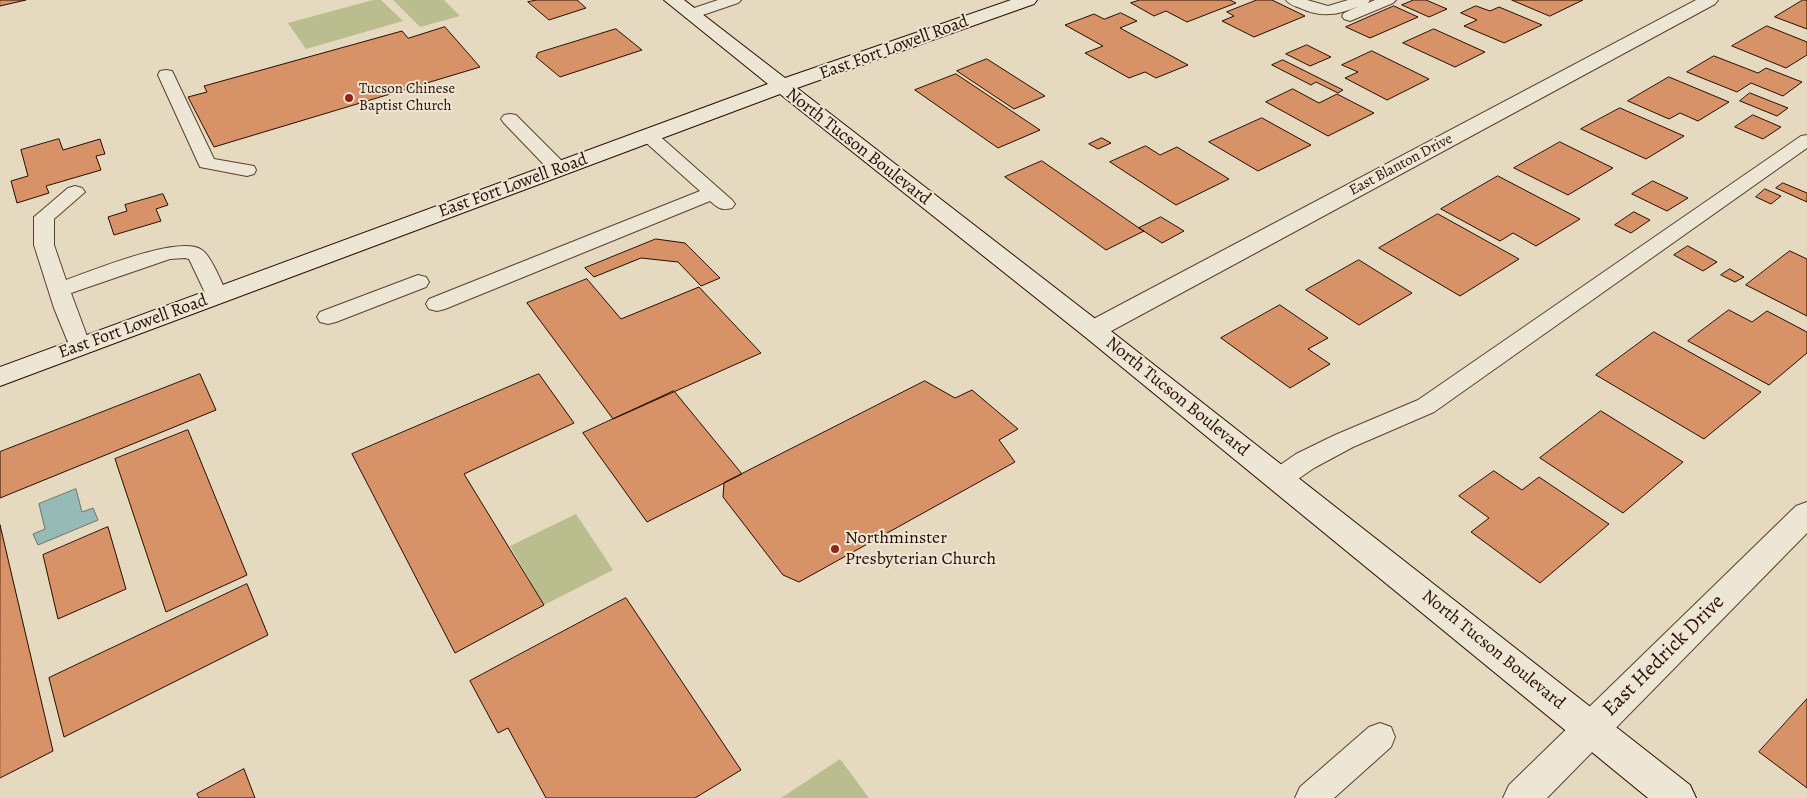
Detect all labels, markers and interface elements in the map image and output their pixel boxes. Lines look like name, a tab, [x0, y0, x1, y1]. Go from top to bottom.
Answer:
street label: East Fort Lowell Road	[816, 11, 972, 85]
place label: Tucson Chinese Baptist Church	[359, 80, 455, 115]
street label: North Tucson Boulevard	[781, 84, 935, 210]
marker: Tucson Chinese Baptist Church	[343, 92, 355, 104]
street label: East Blanton Drive	[1346, 130, 1456, 200]
street label: East Fort Lowell Road	[435, 149, 591, 223]
street label: East Fort Lowell Road	[55, 290, 211, 364]
street label: North Tucson Boulevard	[1101, 333, 1253, 461]
place label: Northminster Presbyterian Church	[845, 528, 996, 570]
marker: Northminster Presbyterian Church	[829, 543, 841, 555]
street label: North Tucson Boulevard	[1417, 586, 1569, 714]
street label: East Hedrick Drive	[1598, 590, 1730, 722]

